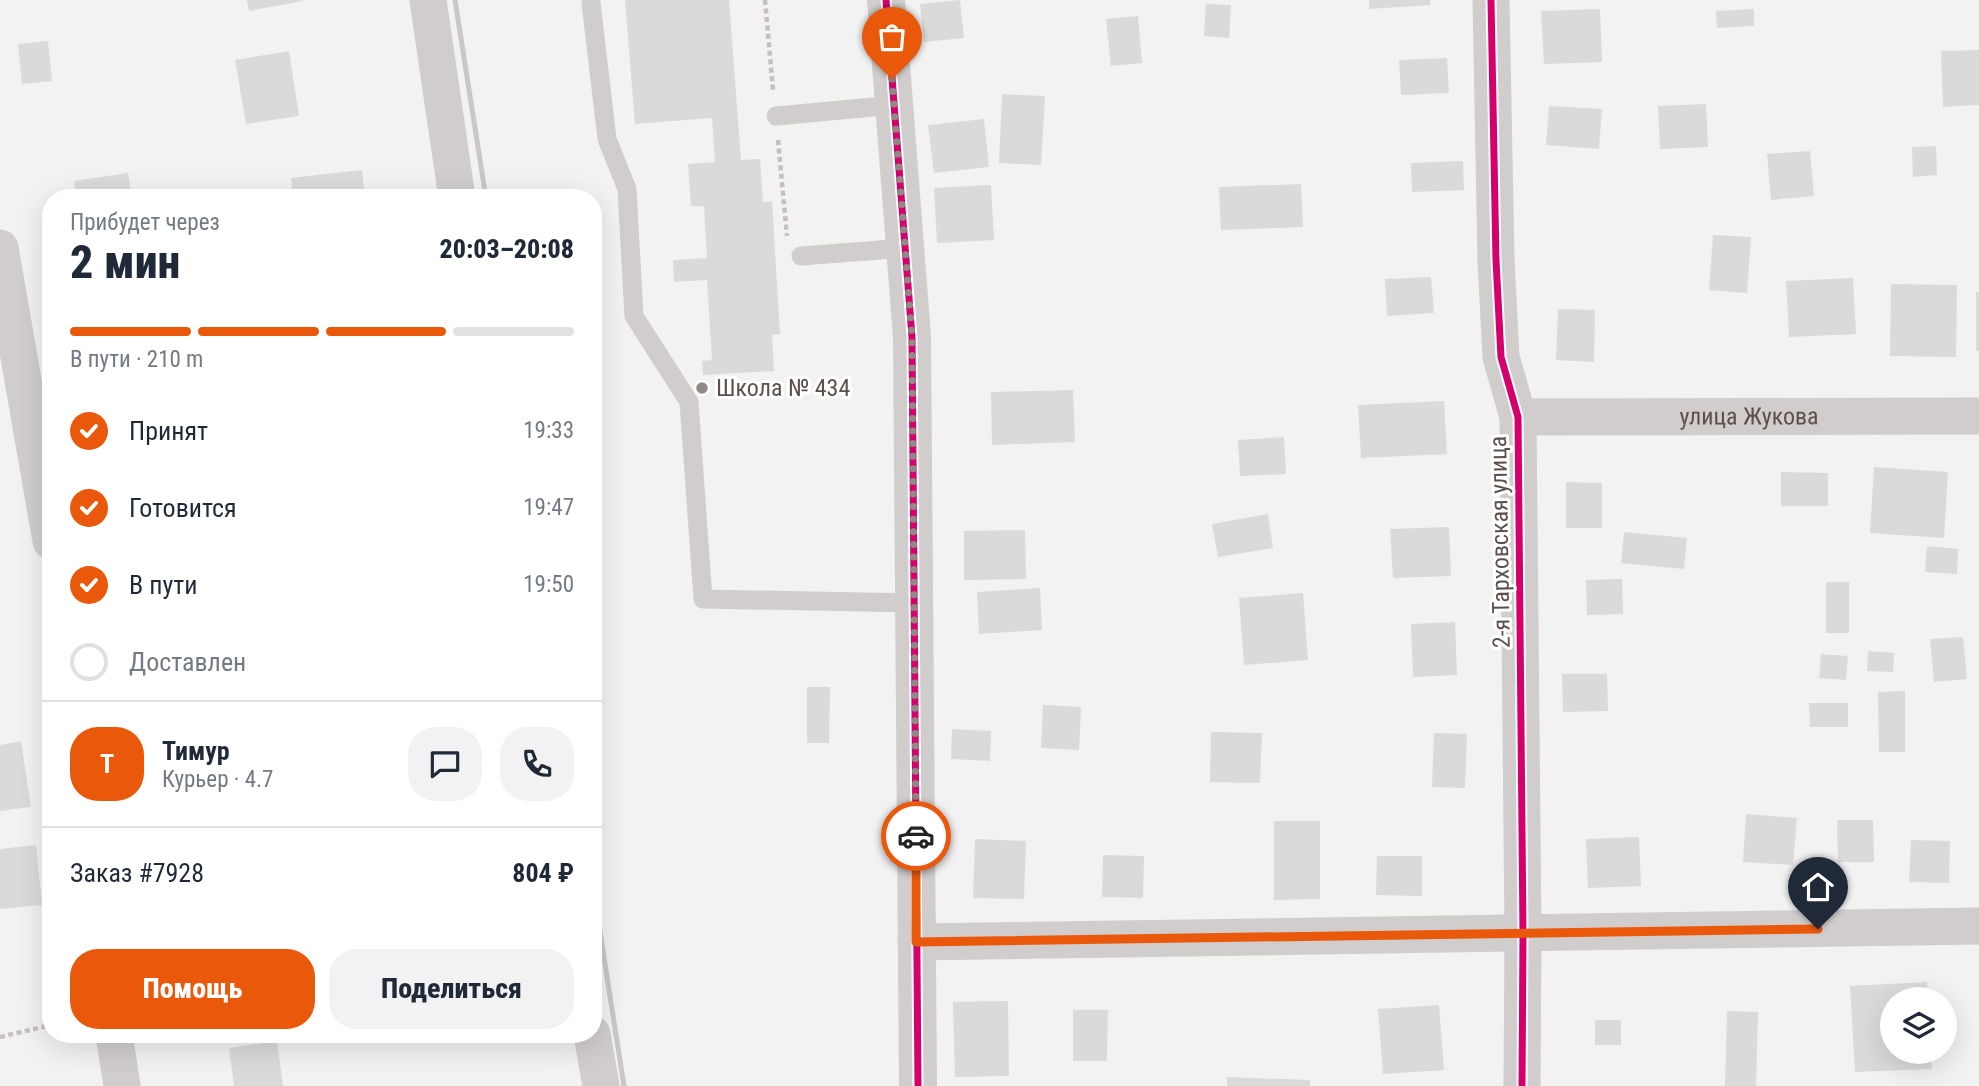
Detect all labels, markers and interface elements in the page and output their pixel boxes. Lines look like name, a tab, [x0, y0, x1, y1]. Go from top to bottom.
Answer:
pin	[862, 7, 922, 79]
icon: bag	[873, 18, 911, 56]
text: Прибудет через	[70, 209, 220, 236]
text: 20:03–20:08	[440, 234, 574, 264]
text: 2 мин	[70, 235, 180, 289]
text: В пути · 210 m	[70, 346, 203, 373]
place label: Школа № 434	[716, 374, 850, 402]
marker: Школа № 434	[694, 380, 710, 396]
street label: улица Жукова	[1679, 402, 1819, 431]
icon: check	[70, 412, 108, 450]
text: Принят	[129, 416, 208, 446]
text: 19:33	[523, 417, 574, 444]
street label: 2-я Тарховская улица	[1484, 436, 1516, 648]
icon: check	[70, 489, 108, 527]
text: Готовится	[129, 493, 237, 523]
text: 19:47	[523, 494, 574, 521]
icon: check	[70, 566, 108, 604]
text: В пути	[129, 570, 198, 600]
text: 19:50	[523, 571, 574, 598]
text: Доставлен	[129, 647, 246, 677]
button: chat	[408, 727, 482, 801]
button: phone	[500, 727, 574, 801]
text: Тимур	[162, 736, 230, 766]
text: Т	[100, 749, 114, 779]
text: Курьер · 4.7	[162, 766, 273, 793]
courier	[881, 801, 951, 871]
icon: car	[897, 817, 935, 855]
pin	[1788, 857, 1848, 929]
text: Заказ #7928	[70, 858, 204, 888]
text: 804 ₽	[512, 858, 574, 888]
icon: home	[1799, 868, 1837, 906]
button: Помощь	[70, 949, 315, 1029]
button: Поделиться	[329, 949, 574, 1029]
map controls	[1880, 987, 1957, 1064]
button: layers	[1880, 987, 1957, 1064]

